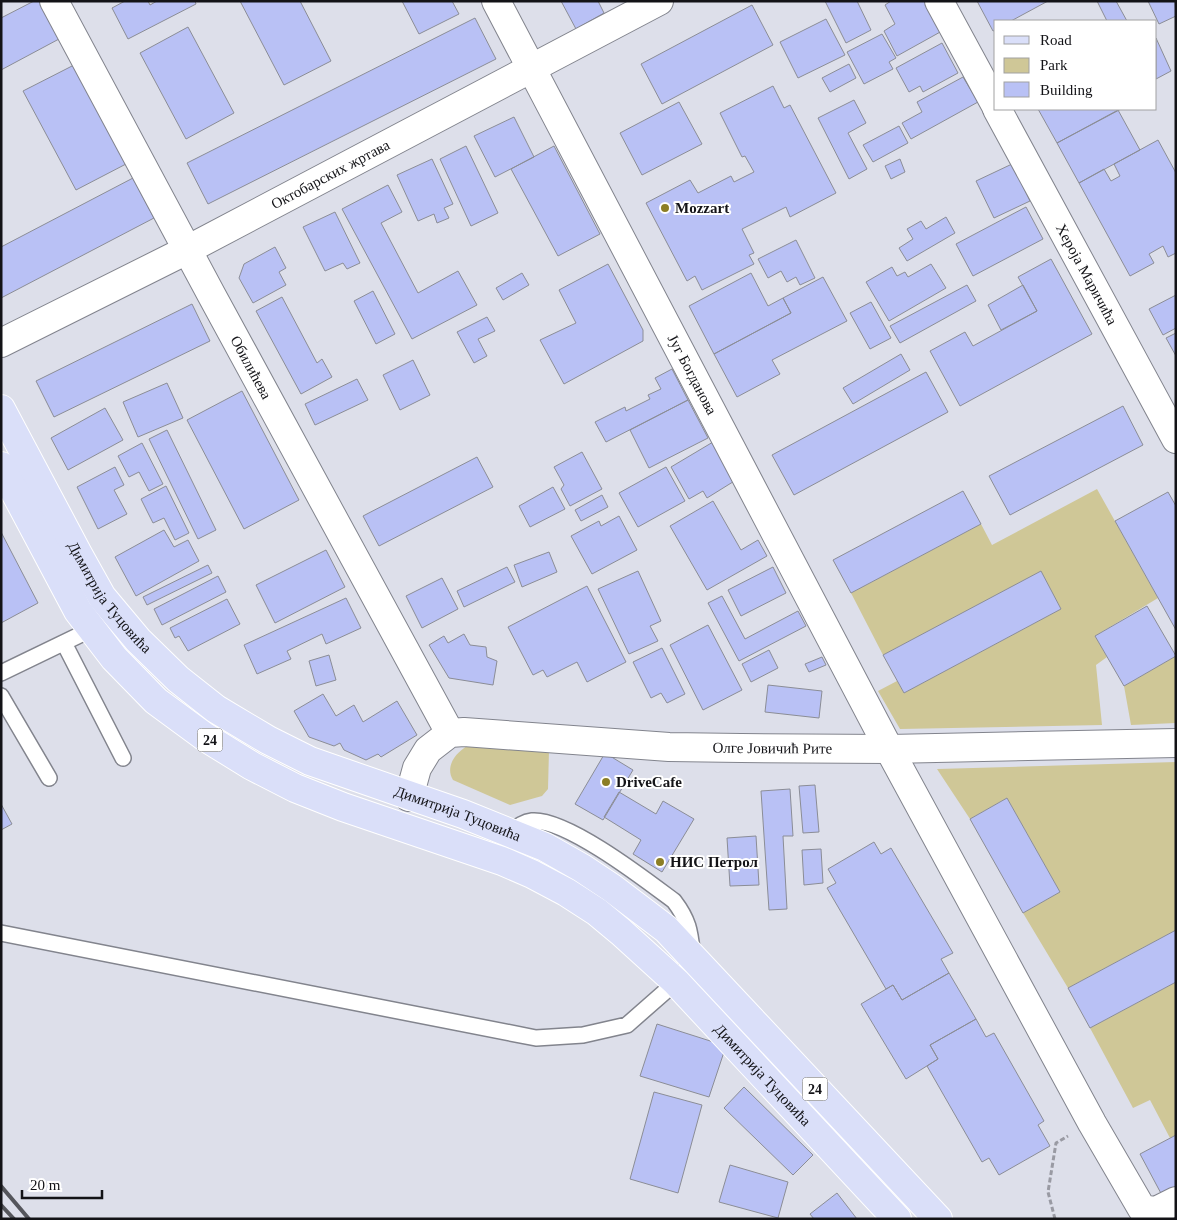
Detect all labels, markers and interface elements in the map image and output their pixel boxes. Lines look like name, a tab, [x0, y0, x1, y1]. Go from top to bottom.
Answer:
legend	[994, 20, 1157, 110]
text: Road	[1040, 32, 1072, 48]
text: Park	[1040, 57, 1068, 73]
text: Building	[1040, 82, 1093, 98]
street label: Октобарских жртава	[268, 136, 393, 212]
place label: Mozzart	[675, 200, 729, 216]
marker: Mozzart	[659, 202, 671, 214]
street label: Хероја Маричића	[1053, 221, 1121, 328]
street label: Југ Богданова	[665, 332, 720, 418]
street label: Обилићева	[227, 333, 275, 402]
street label: Димитрија Туцовића	[65, 539, 155, 657]
road number: 24	[198, 728, 222, 752]
street label: Олге Јовичић Рите	[712, 740, 833, 757]
place label: DriveCafe	[616, 774, 682, 790]
marker: DriveCafe	[600, 776, 612, 788]
street label: Димитрија Туцовића	[392, 783, 523, 845]
place label: НИС Петрол	[670, 854, 758, 870]
marker: НИС Петрол	[654, 856, 666, 868]
street label: Димитрија Туцовића	[711, 1021, 814, 1129]
road number: 24	[802, 1078, 828, 1100]
scale bar	[22, 1168, 102, 1200]
text: 20 m	[30, 1177, 61, 1193]

